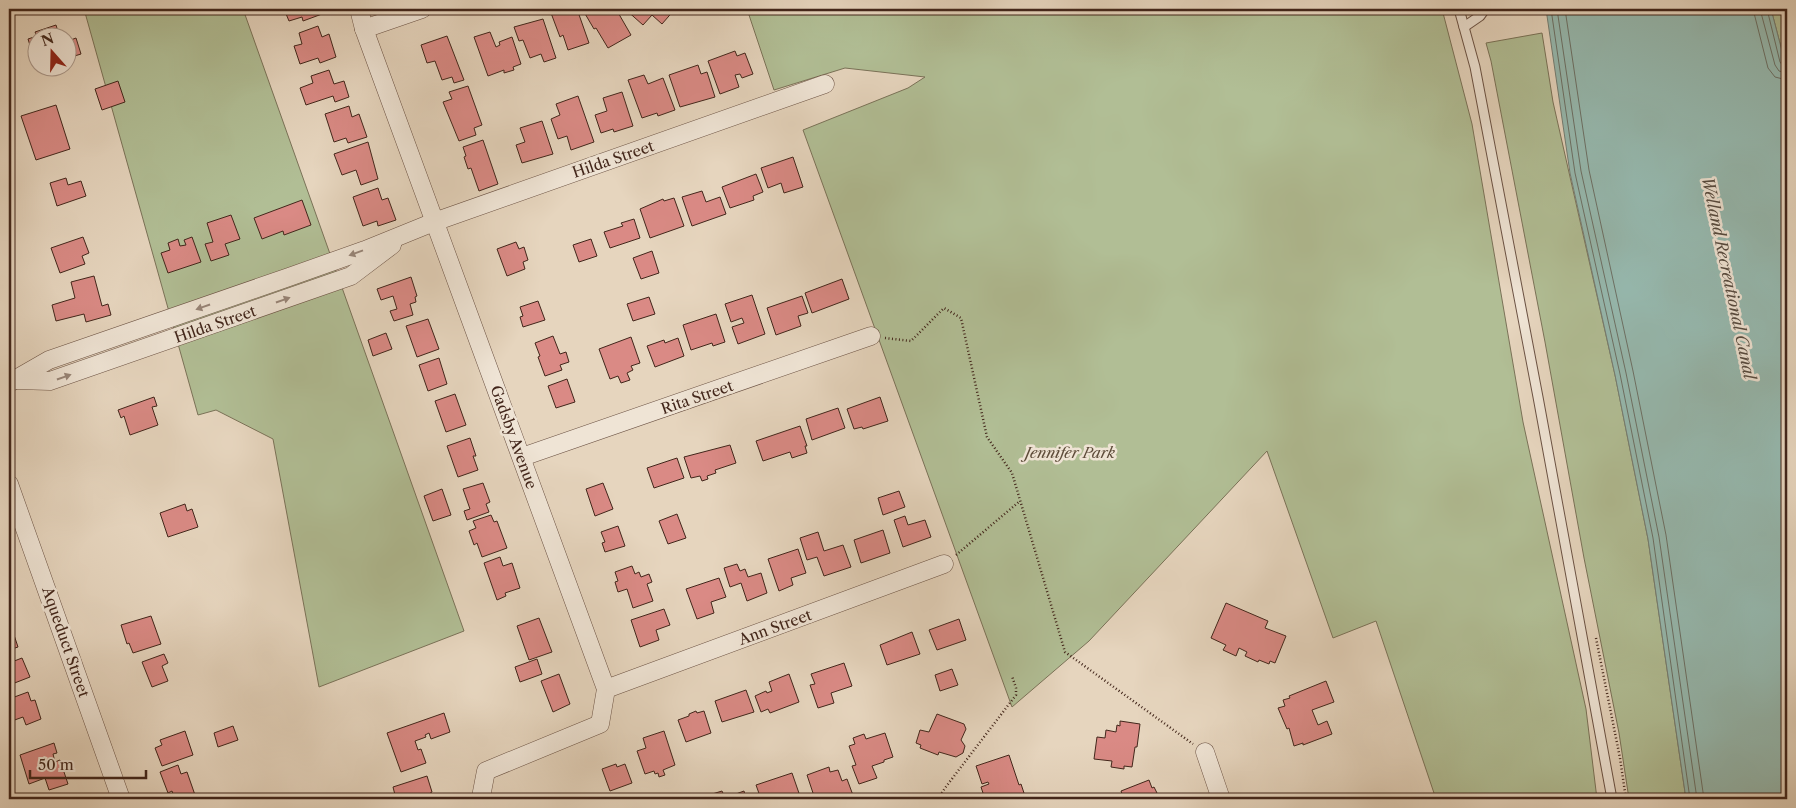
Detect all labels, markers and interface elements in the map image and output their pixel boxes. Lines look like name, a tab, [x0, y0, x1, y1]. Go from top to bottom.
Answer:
north arrow	[28, 28, 78, 78]
text: N	[39, 29, 56, 50]
street label: Hilda Street	[570, 136, 657, 182]
water label: Welland Recreational Canal	[1698, 175, 1761, 383]
one-way arrow	[348, 249, 363, 257]
one-way arrow	[276, 296, 291, 304]
street label: Hilda Street	[172, 301, 259, 347]
one-way arrow	[195, 304, 210, 311]
one-way arrow	[56, 373, 71, 380]
street label: Rita Street	[658, 376, 736, 418]
street label: Gadsby Avenue	[486, 383, 542, 491]
park label: Jennifer Park	[1021, 443, 1115, 462]
street label: Aqueduct Street	[38, 583, 94, 700]
street label: Ann Street	[735, 605, 815, 649]
scale bar	[30, 748, 146, 780]
text: 50 m	[38, 755, 74, 774]

